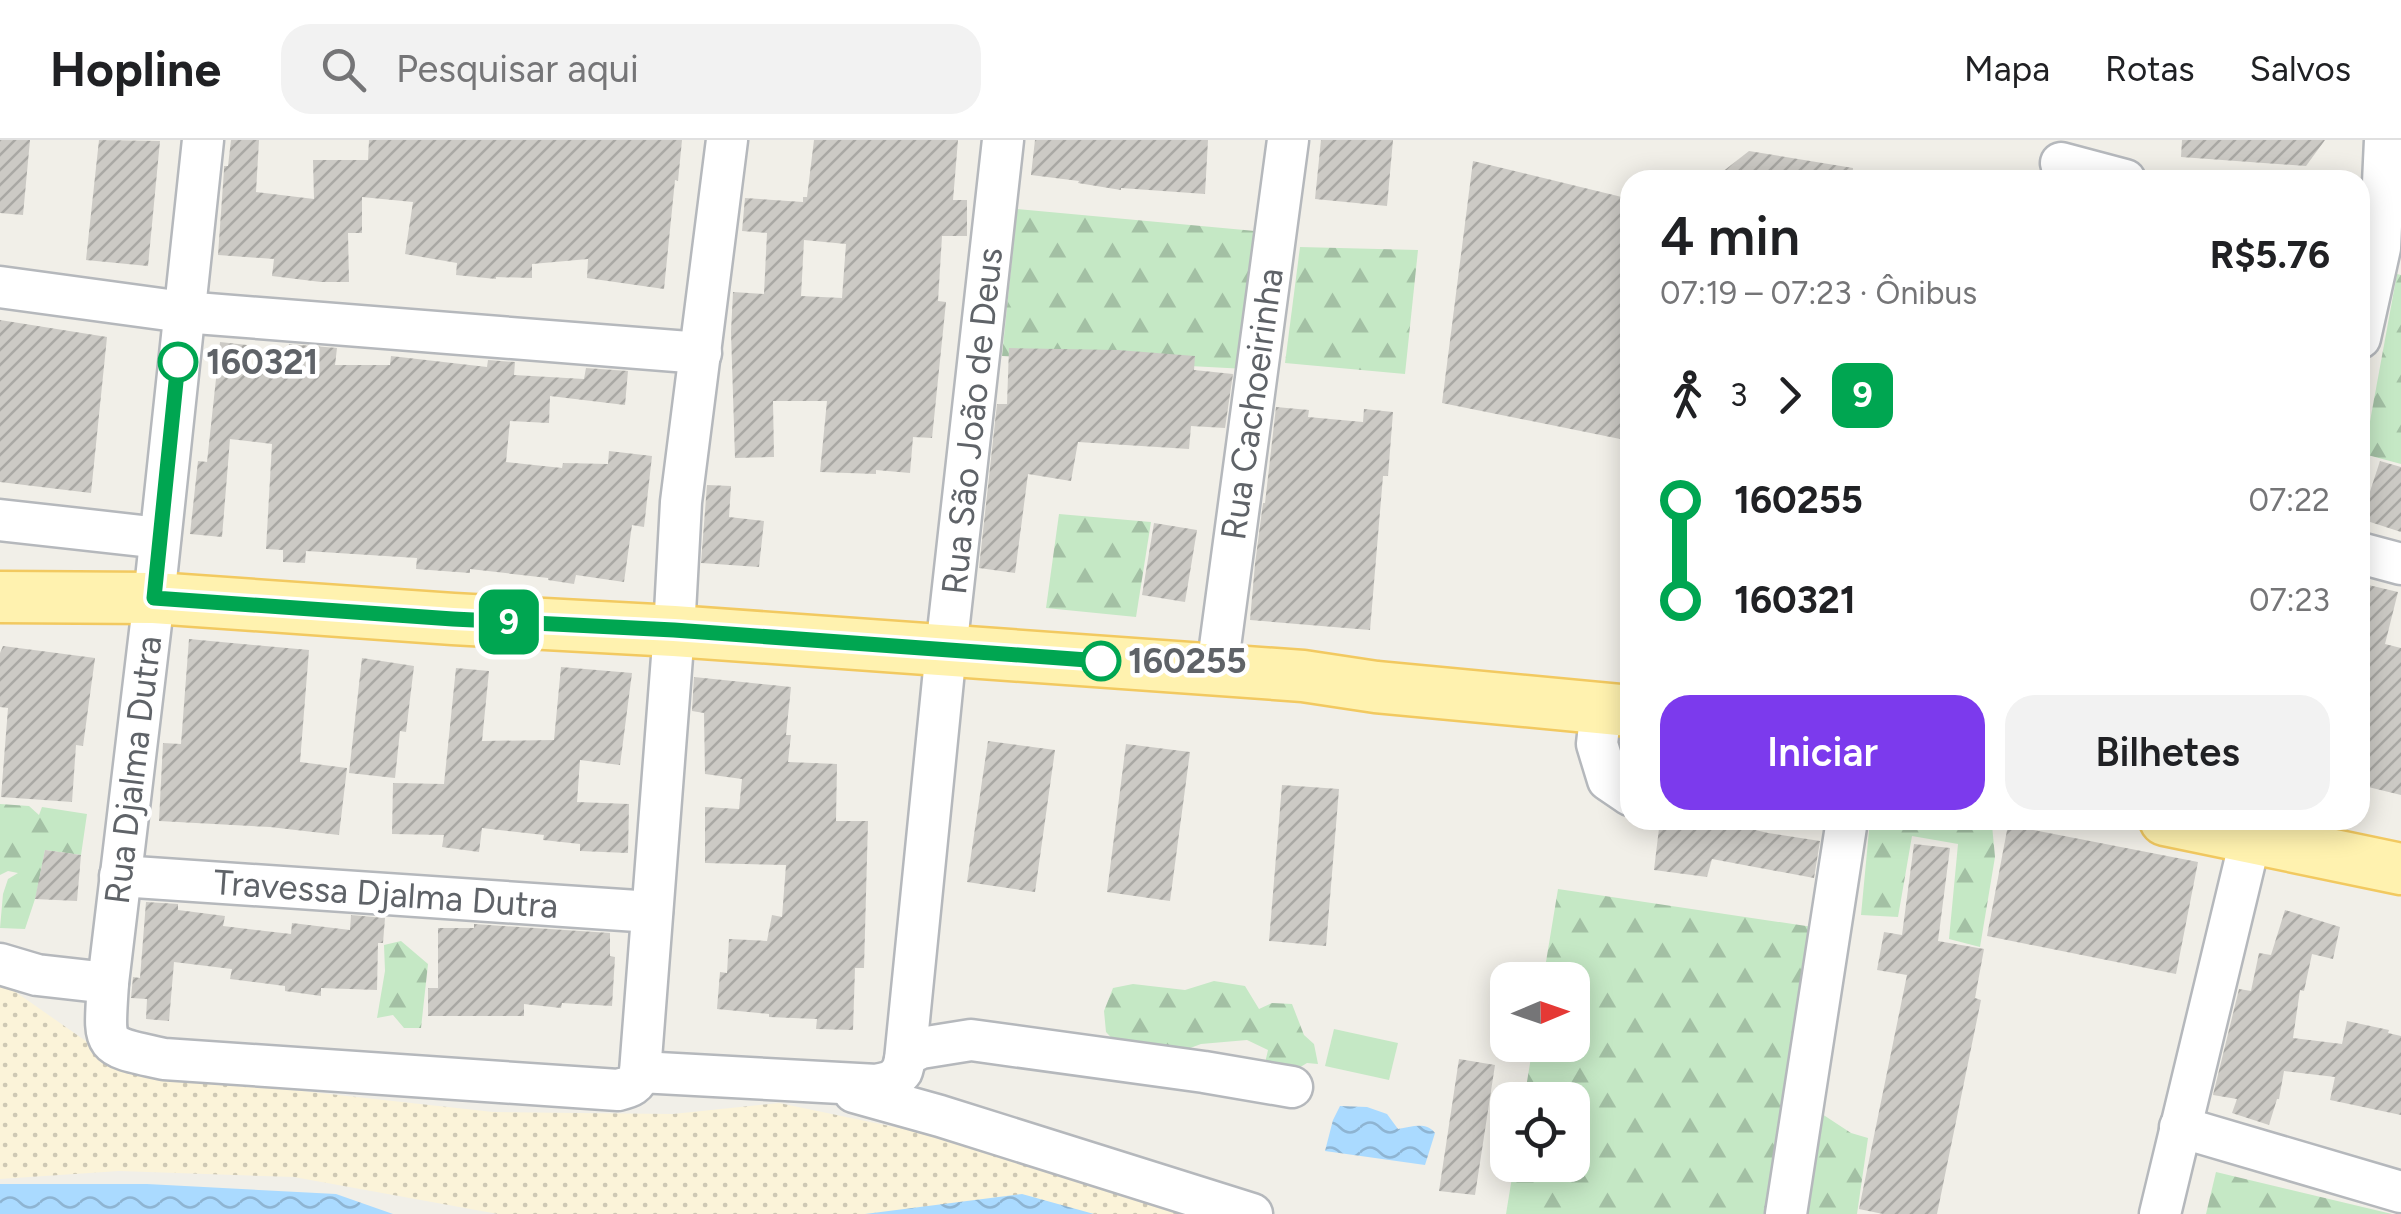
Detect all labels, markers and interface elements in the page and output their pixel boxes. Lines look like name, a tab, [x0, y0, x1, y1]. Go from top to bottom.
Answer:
search box	[281, 24, 981, 114]
text: Hopline	[50, 40, 221, 98]
icon: search	[316, 42, 371, 97]
text: Pesquisar aqui	[396, 46, 639, 92]
text: Mapa	[1964, 48, 2050, 90]
text: Rotas	[2105, 48, 2195, 90]
text: Salvos	[2250, 48, 2351, 90]
text: 4 min	[1660, 203, 1800, 269]
text: R$5.76	[2210, 232, 2330, 278]
street label: Rua São João de Deus	[933, 245, 1011, 597]
street label: Rua Cachoeirinha	[1212, 265, 1292, 543]
text: 07:19 – 07:23 · Ônibus	[1660, 274, 1977, 312]
place label: 160321	[206, 341, 318, 383]
marker: 160321	[159, 343, 197, 381]
icon: walk	[1660, 368, 1715, 423]
icon: forward	[1762, 368, 1817, 423]
text: 9	[1852, 374, 1873, 416]
text: 3	[1730, 376, 1747, 414]
text: 160255	[1734, 477, 1863, 523]
text: 07:22	[2248, 481, 2330, 519]
text: 160321	[1734, 577, 1856, 623]
text: 07:23	[2249, 581, 2330, 619]
line badge: 9	[476, 590, 542, 654]
text: 9	[499, 601, 519, 643]
street label: Rua Djalma Dutra	[96, 634, 170, 906]
place label: 160255	[1128, 640, 1247, 682]
marker: 160255	[1082, 642, 1120, 680]
button: Iniciar	[1660, 695, 1985, 810]
button: Bilhetes	[2005, 695, 2330, 810]
street label: Travessa Djalma Dutra	[212, 861, 560, 927]
north arrow	[1490, 962, 1590, 1062]
map controls	[1490, 962, 1590, 1182]
button: locate	[1490, 1082, 1590, 1182]

